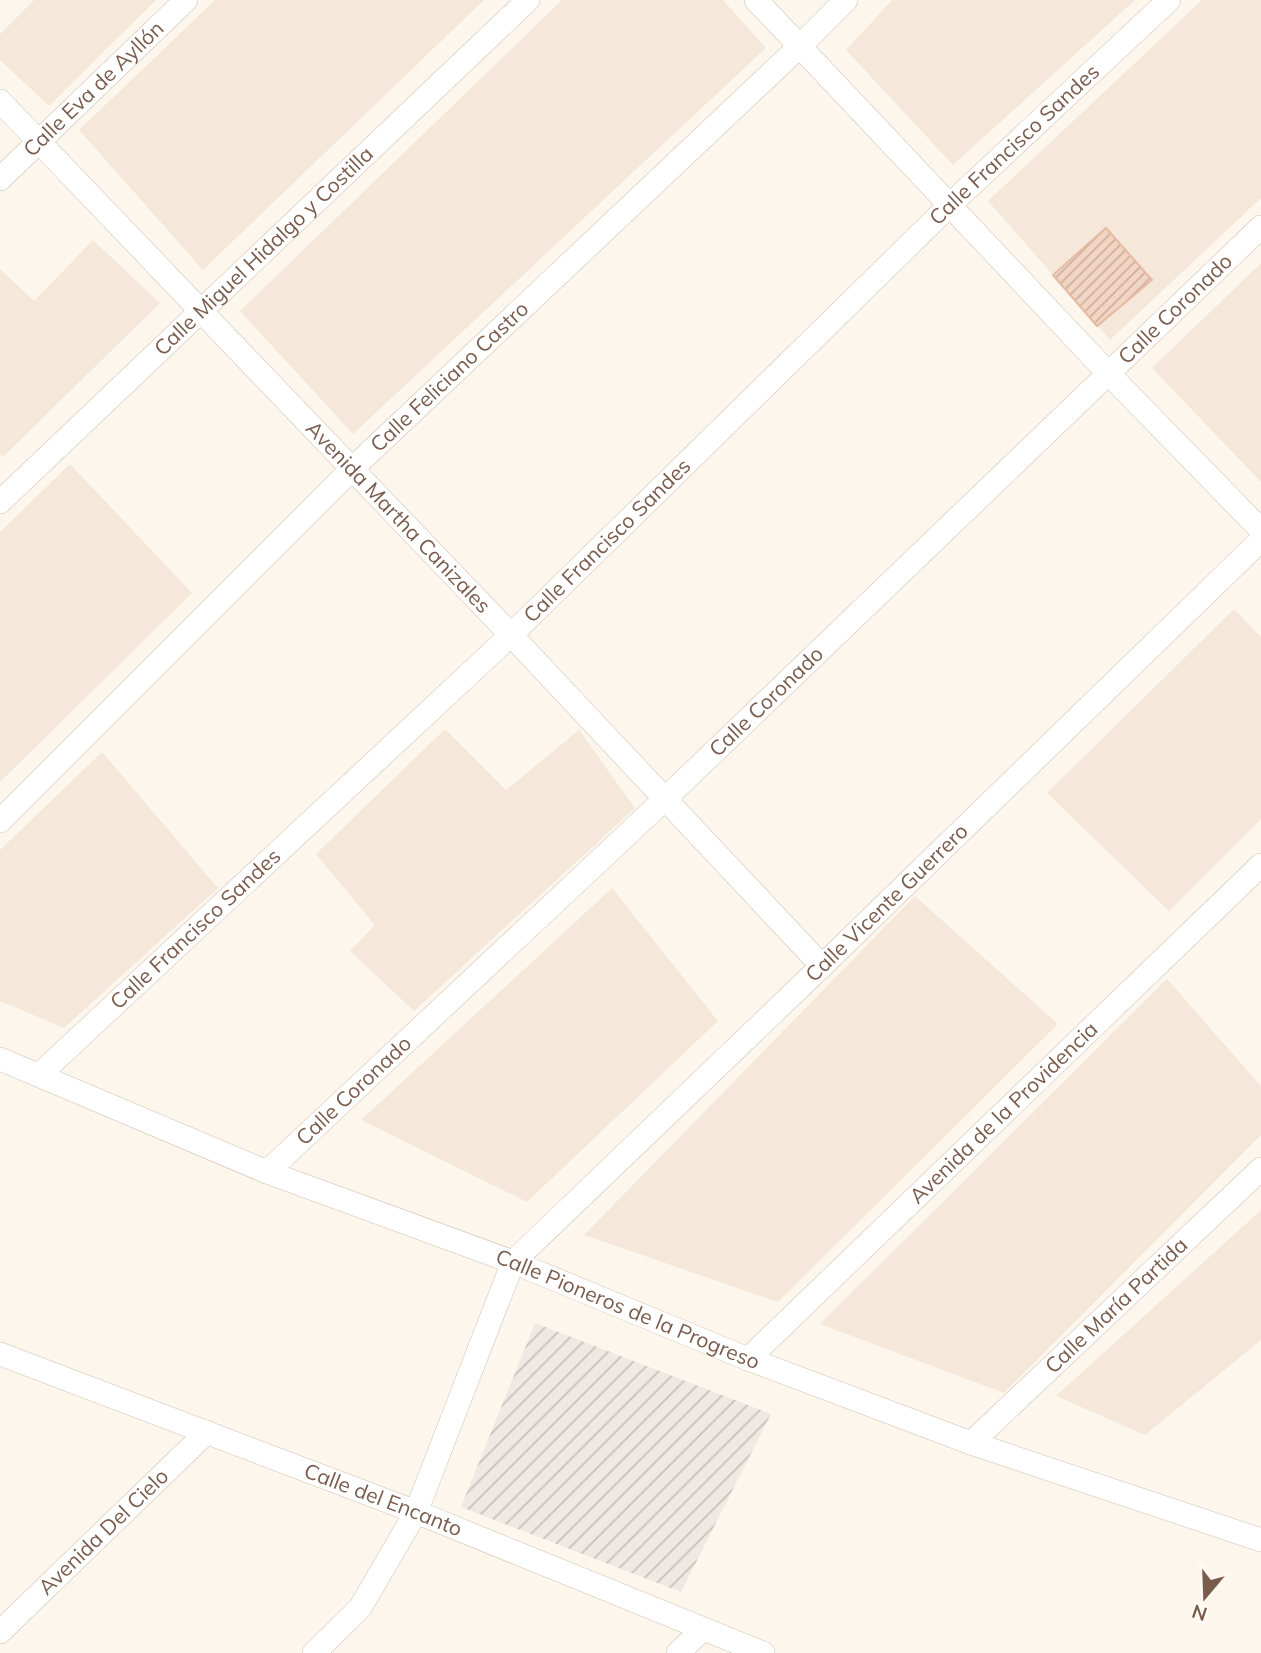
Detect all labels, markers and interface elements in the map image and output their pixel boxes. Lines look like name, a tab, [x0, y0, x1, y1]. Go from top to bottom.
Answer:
street label: Calle Eva de Ayllón	[17, 15, 169, 162]
street label: Calle Francisco Sandes	[923, 58, 1104, 230]
street label: Calle Miguel Hidalgo y Costilla	[148, 140, 378, 361]
street label: Calle Coronado	[1112, 248, 1237, 369]
street label: Calle Feliciano Castro	[364, 295, 533, 457]
street label: Avenida Martha Canizales	[301, 415, 497, 618]
street label: Calle Francisco Sandes	[518, 452, 695, 628]
street label: Calle Coronado	[703, 640, 828, 762]
street label: Calle Vicente Guerrero	[800, 818, 973, 987]
street label: Calle Francisco Sandes	[104, 843, 285, 1014]
street label: Avenida de la Providencia	[903, 1016, 1103, 1209]
street label: Calle Coronado	[290, 1030, 416, 1150]
street label: Calle María Partida	[1039, 1231, 1192, 1378]
street label: Calle Pioneros de la Progreso	[493, 1243, 764, 1374]
street label: Calle del Encanto	[301, 1457, 466, 1541]
street label: Avenida Del Cielo	[32, 1463, 173, 1600]
north arrow	[1170, 1562, 1240, 1632]
text: N	[1189, 1599, 1210, 1627]

